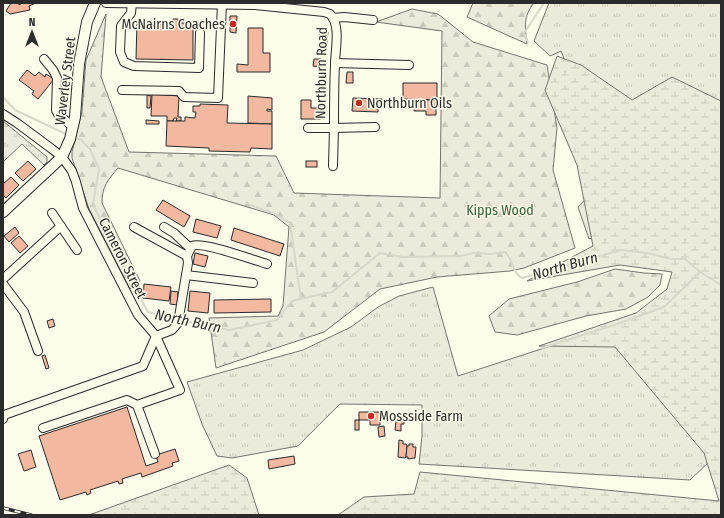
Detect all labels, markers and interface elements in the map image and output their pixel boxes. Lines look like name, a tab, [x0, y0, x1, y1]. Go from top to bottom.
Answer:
north arrow	[12, 12, 52, 52]
text: N	[29, 16, 35, 29]
place label: McNairns Coaches	[121, 16, 225, 33]
marker: McNairns Coaches	[228, 19, 238, 29]
street label: Northburn Road	[312, 27, 331, 119]
street label: Waverley Street	[52, 35, 79, 126]
place label: Northburn Oils	[367, 95, 452, 112]
marker: Northburn Oils	[354, 98, 364, 108]
park label: Kipps Wood	[466, 202, 534, 219]
street label: Cameron Street	[95, 215, 150, 302]
water label: North Burn	[530, 248, 600, 284]
water label: North Burn	[153, 305, 223, 337]
place label: Mossside Farm	[379, 408, 463, 425]
marker: Mossside Farm	[366, 411, 376, 421]

